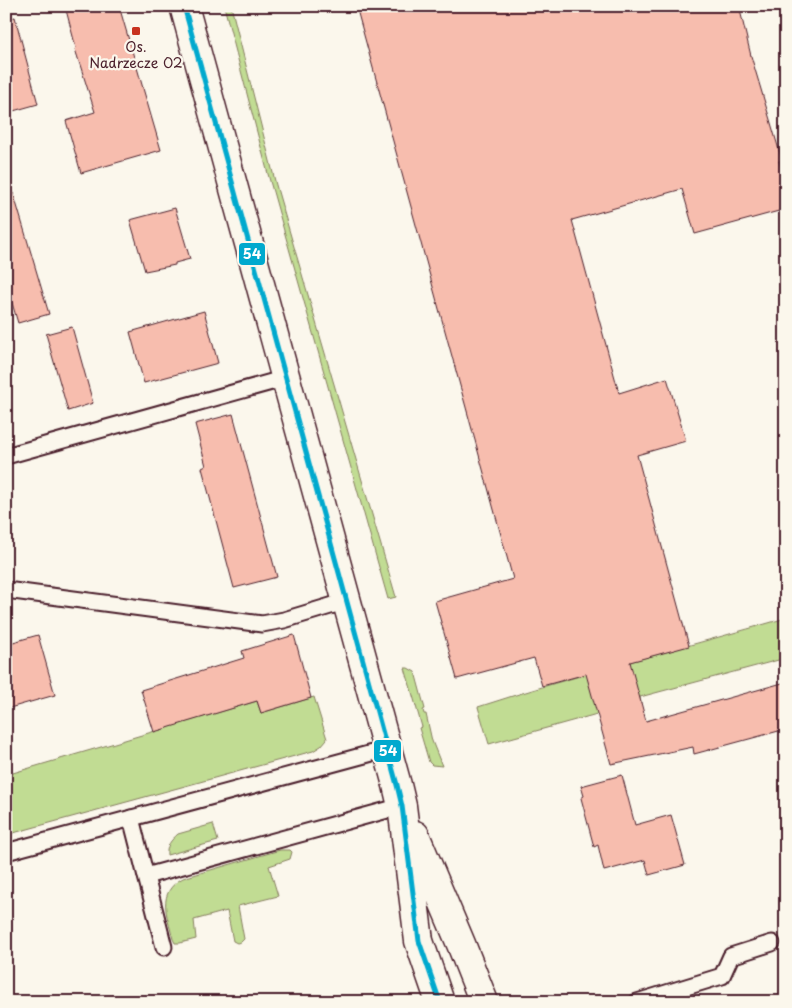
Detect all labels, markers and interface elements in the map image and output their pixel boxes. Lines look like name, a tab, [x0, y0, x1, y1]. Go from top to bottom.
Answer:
marker: Os. Nadrzecze 02	[130, 25, 142, 37]
place label: Os. Nadrzecze 02	[89, 36, 183, 73]
line badge: 54	[238, 242, 266, 266]
text: 54	[243, 243, 262, 264]
line badge: 54	[373, 739, 402, 763]
text: 54	[379, 740, 398, 761]

